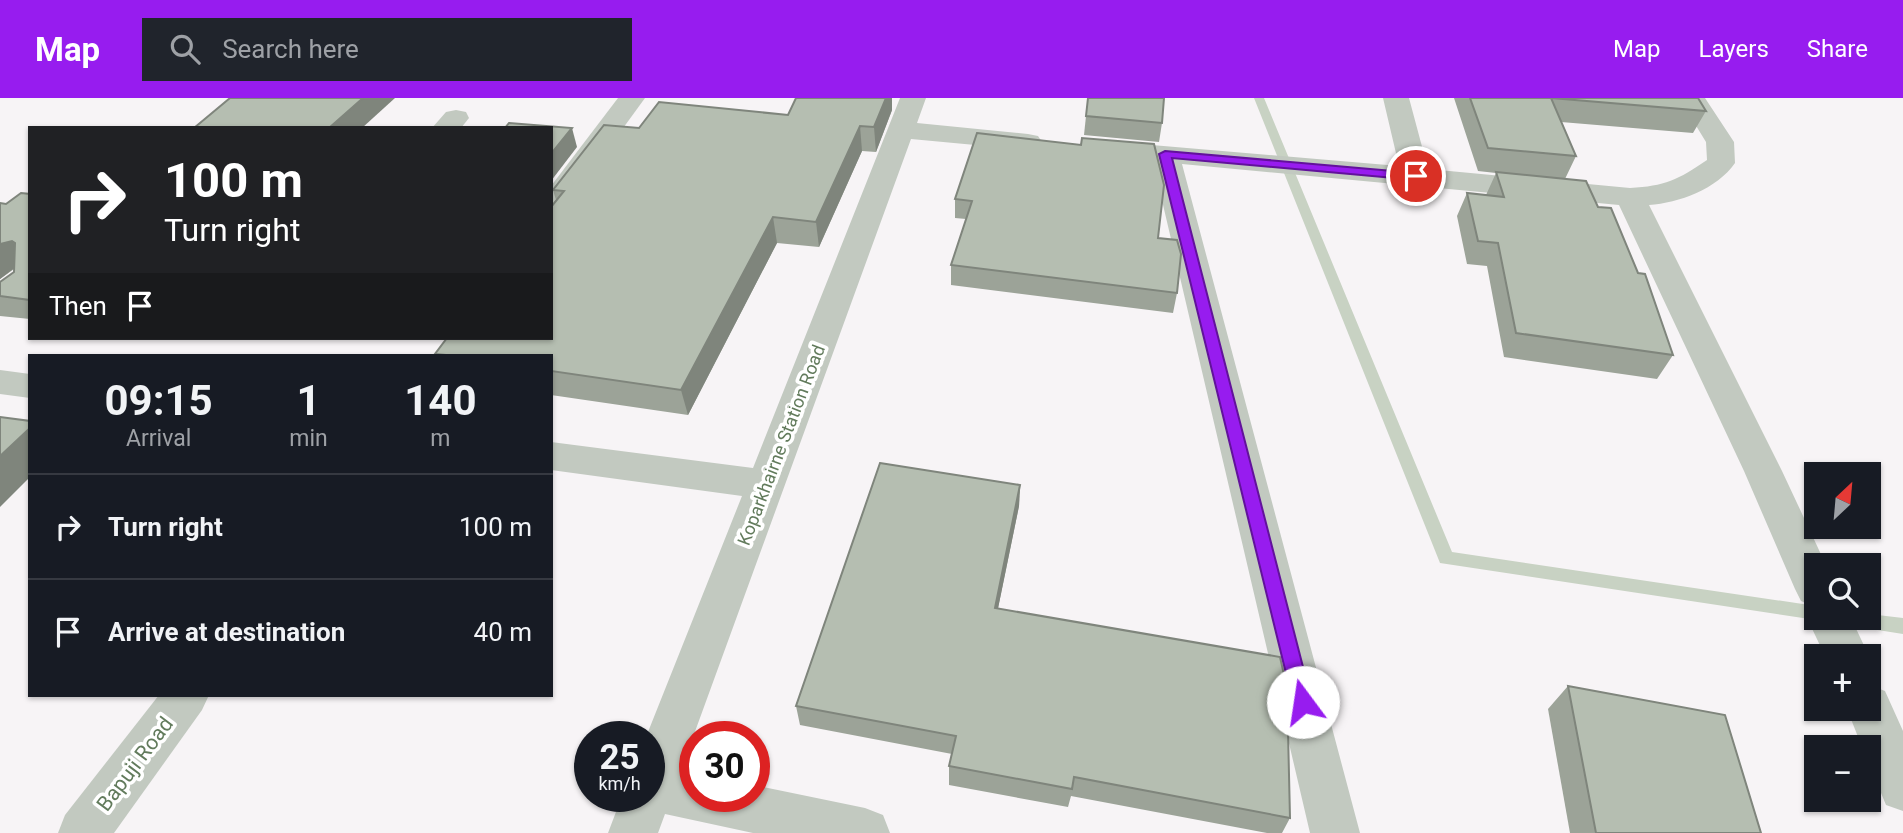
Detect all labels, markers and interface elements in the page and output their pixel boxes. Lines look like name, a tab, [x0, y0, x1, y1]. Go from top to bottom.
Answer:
search box	[142, 18, 632, 81]
text: Map	[35, 30, 100, 69]
icon: search	[166, 30, 204, 68]
text: Search here	[222, 34, 359, 64]
text: Map	[1613, 35, 1661, 63]
text: Layers	[1699, 35, 1769, 63]
text: Share	[1807, 35, 1868, 63]
pin	[1386, 146, 1446, 206]
text: 100 m	[164, 152, 303, 209]
icon: right	[49, 154, 140, 245]
icon: arrive	[1397, 157, 1435, 195]
text: Turn right	[164, 211, 300, 249]
icon: arrive	[121, 287, 159, 325]
text: Then	[49, 291, 107, 321]
street label: Koparkhairne Station Road	[733, 342, 829, 548]
text: 09:15	[105, 376, 213, 425]
text: 1	[296, 376, 321, 425]
text: 140	[404, 376, 477, 425]
text: Arrival	[126, 425, 191, 452]
text: min	[289, 425, 328, 452]
text: m	[430, 425, 450, 452]
north arrow	[1804, 462, 1881, 539]
map controls	[1804, 462, 1881, 812]
icon: right	[49, 508, 87, 546]
text: Turn right	[108, 512, 223, 542]
text: 100 m	[459, 512, 532, 542]
button: search	[1804, 553, 1881, 630]
icon: arrive	[49, 613, 87, 651]
text: Arrive at destination	[108, 617, 345, 647]
text: 40 m	[474, 617, 532, 647]
button: +	[1804, 644, 1881, 721]
position arrow	[1266, 665, 1340, 739]
street label: Bapuji Road	[92, 712, 178, 816]
speed limit sign: 30	[679, 721, 770, 812]
button: −	[1804, 735, 1881, 812]
text: 25	[599, 737, 640, 778]
text: km/h	[598, 773, 641, 794]

